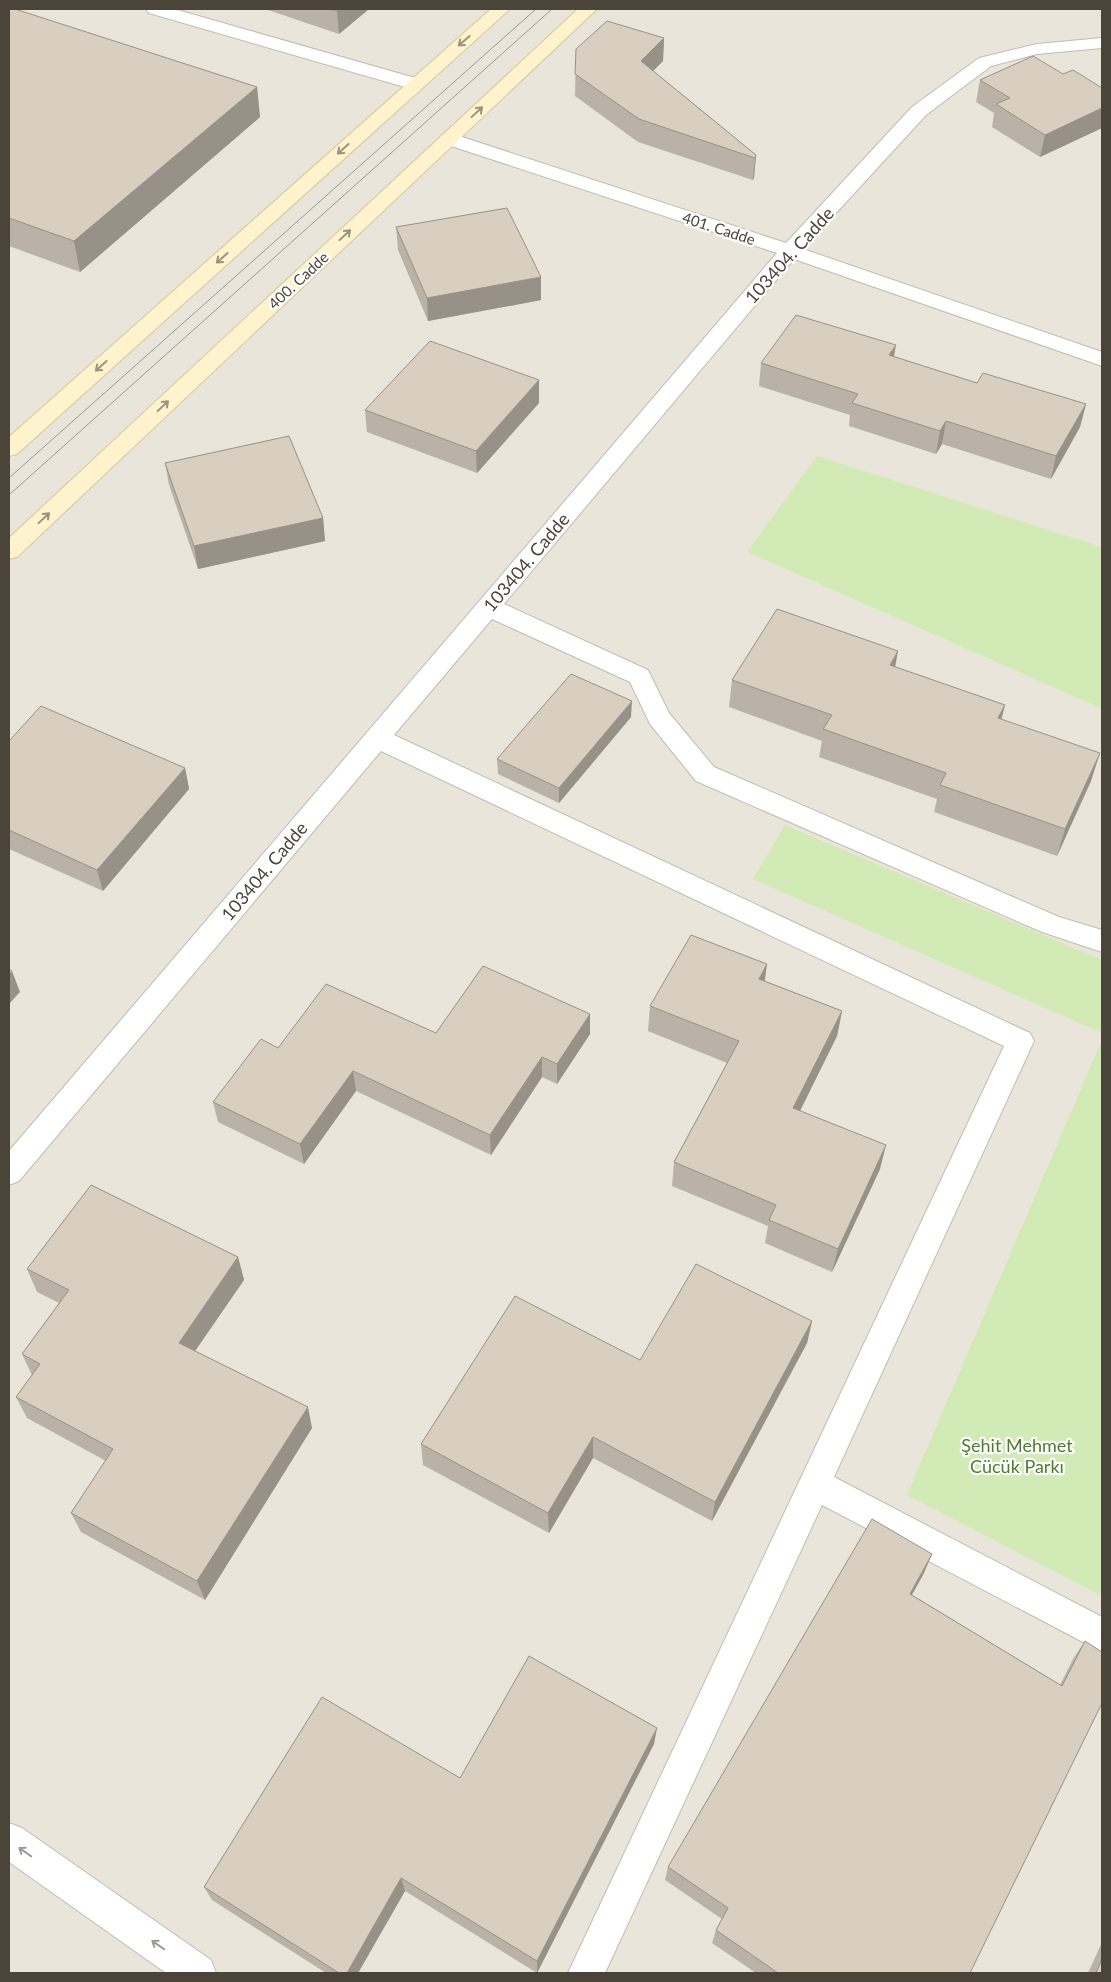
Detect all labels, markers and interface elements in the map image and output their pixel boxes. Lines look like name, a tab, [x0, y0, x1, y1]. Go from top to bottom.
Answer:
one-way arrow	[458, 35, 471, 47]
one-way arrow	[470, 106, 483, 118]
one-way arrow	[336, 143, 349, 155]
street label: 103404. Cadde	[740, 202, 838, 308]
street label: 401. Cadde	[680, 208, 758, 248]
one-way arrow	[339, 229, 352, 241]
street label: 400. Cadde	[264, 248, 332, 312]
one-way arrow	[216, 252, 229, 263]
one-way arrow	[95, 360, 108, 372]
one-way arrow	[157, 400, 169, 412]
street label: 103404. Cadde	[478, 508, 574, 616]
one-way arrow	[38, 512, 51, 523]
street label: 103404. Cadde	[216, 817, 312, 925]
park label: Şehit Mehmet Cücük Parkı	[961, 1434, 1073, 1477]
one-way arrow	[18, 1847, 32, 1857]
one-way arrow	[151, 1940, 165, 1950]

